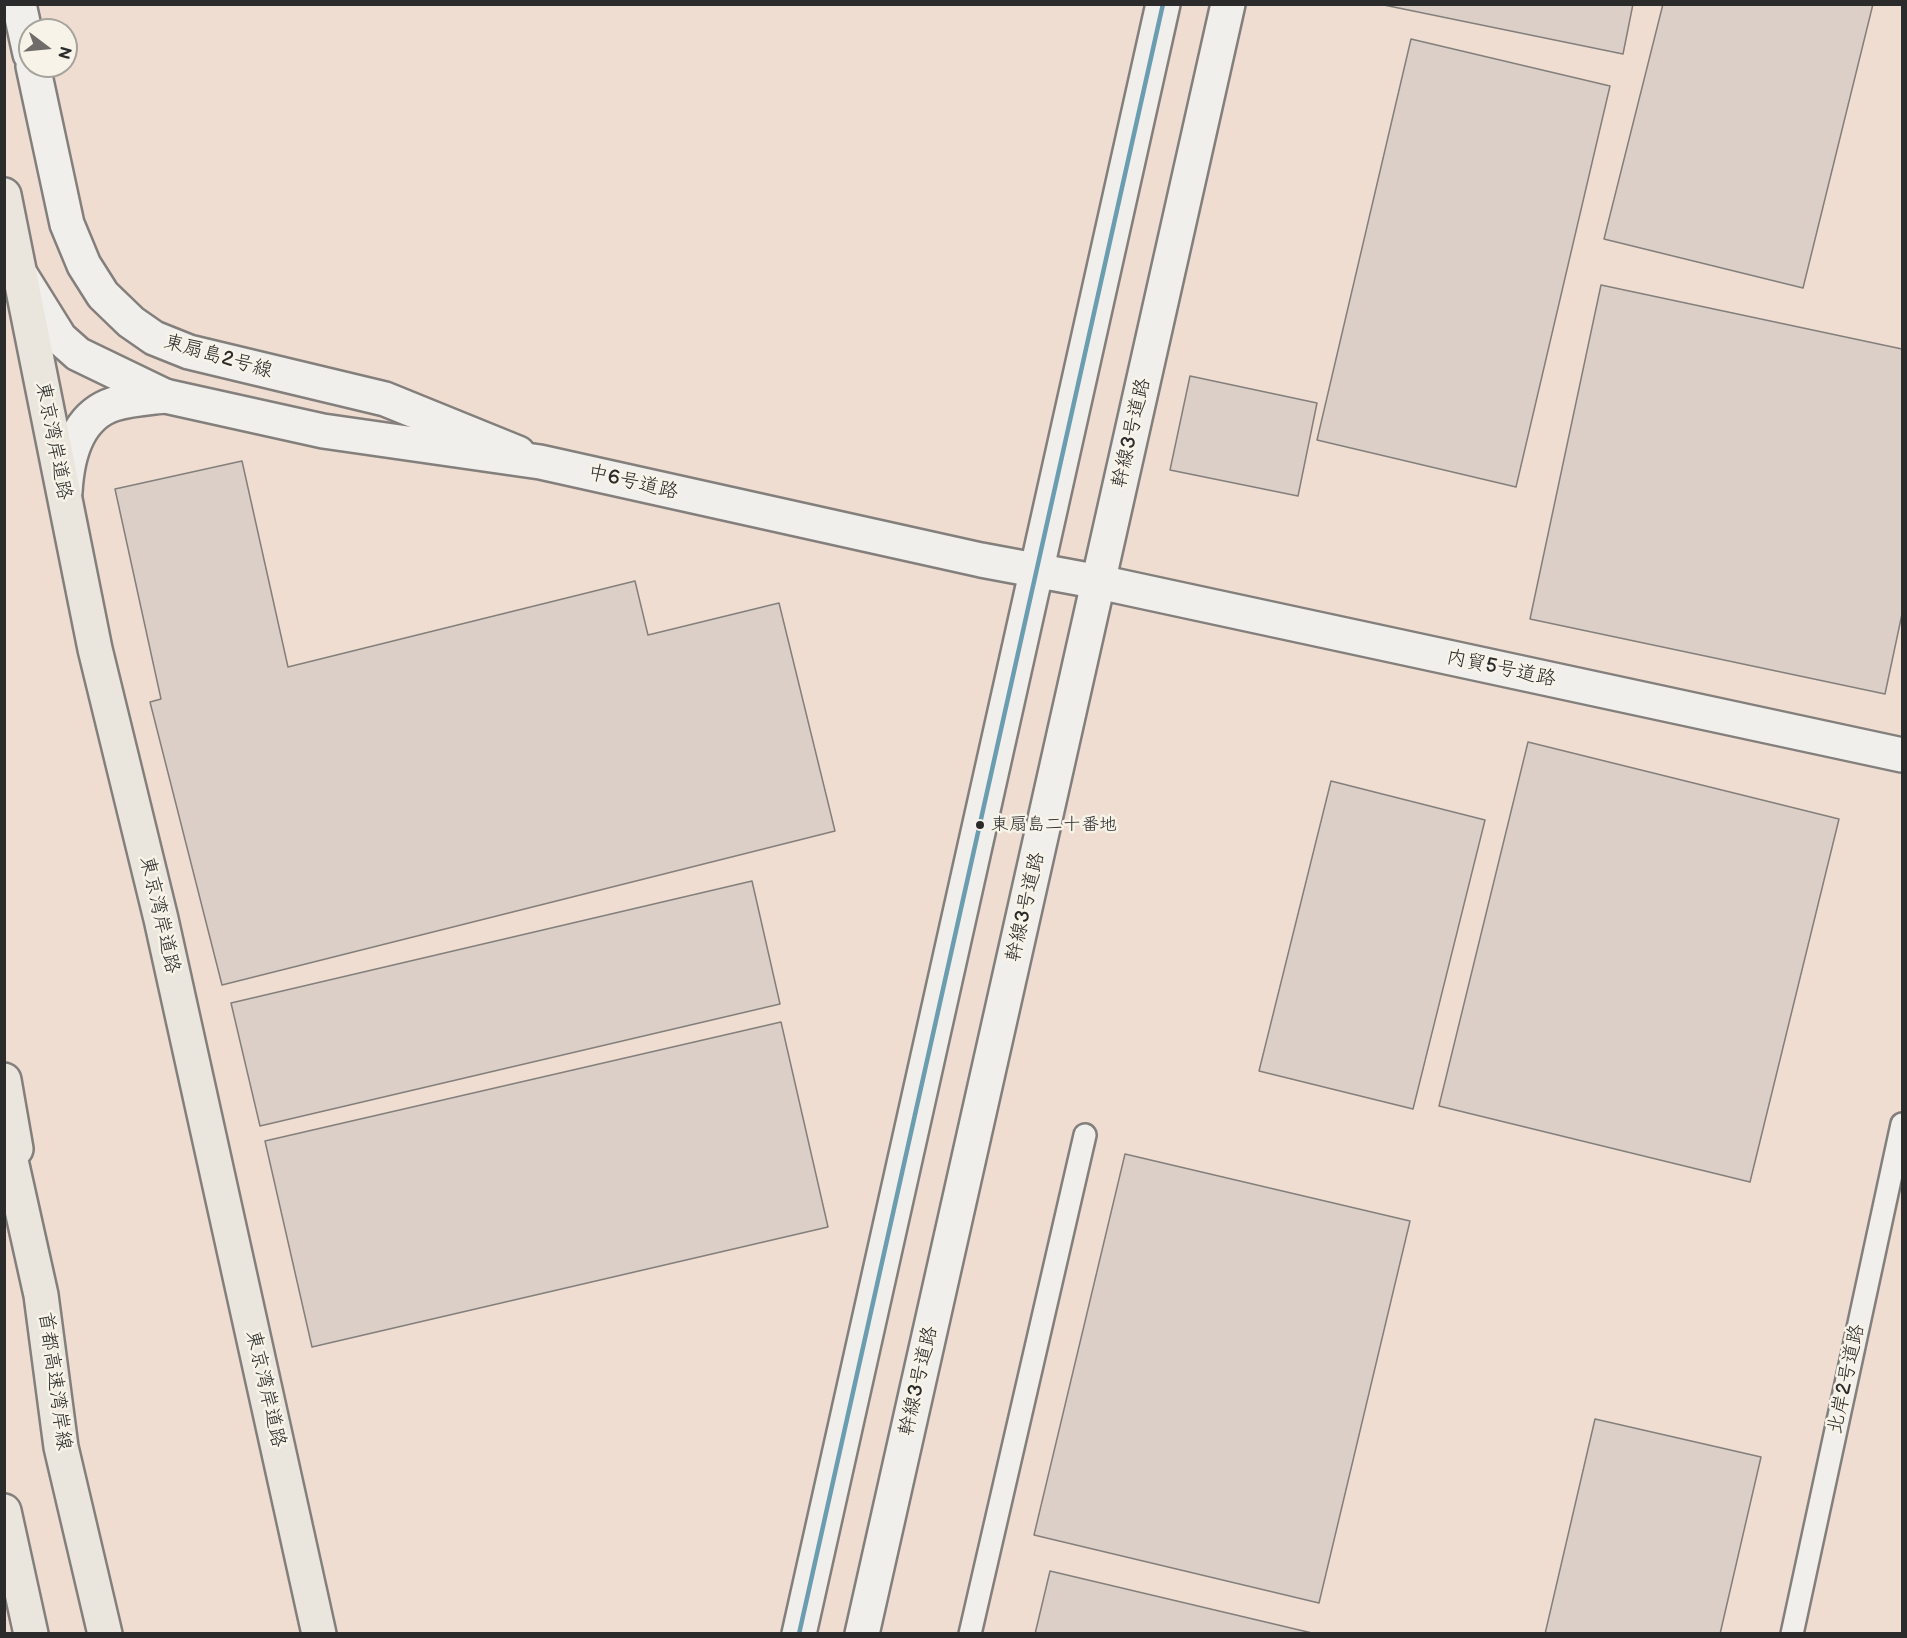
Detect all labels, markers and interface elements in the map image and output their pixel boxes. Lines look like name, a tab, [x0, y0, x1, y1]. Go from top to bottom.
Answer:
north arrow	[18, 18, 78, 78]
text: N	[53, 44, 75, 61]
street label: 東扇島2号線	[161, 330, 275, 384]
street label: 幹線3号道路	[1108, 376, 1156, 490]
street label: 東京湾岸道路	[30, 380, 76, 502]
street label: 中6号道路	[585, 461, 681, 505]
street label: 内貿5号道路	[1444, 646, 1558, 692]
place label: 東扇島二十番地	[991, 814, 1117, 836]
marker: 東扇島二十番地	[974, 819, 986, 831]
street label: 幹線3号道路	[1002, 850, 1050, 964]
street label: 東京湾岸道路	[134, 854, 184, 976]
street label: 首都高速湾岸線	[32, 1310, 76, 1452]
street label: 北岸2号道路	[1824, 1322, 1870, 1436]
street label: 幹線3号道路	[895, 1324, 943, 1438]
street label: 東京湾岸道路	[240, 1328, 290, 1450]

